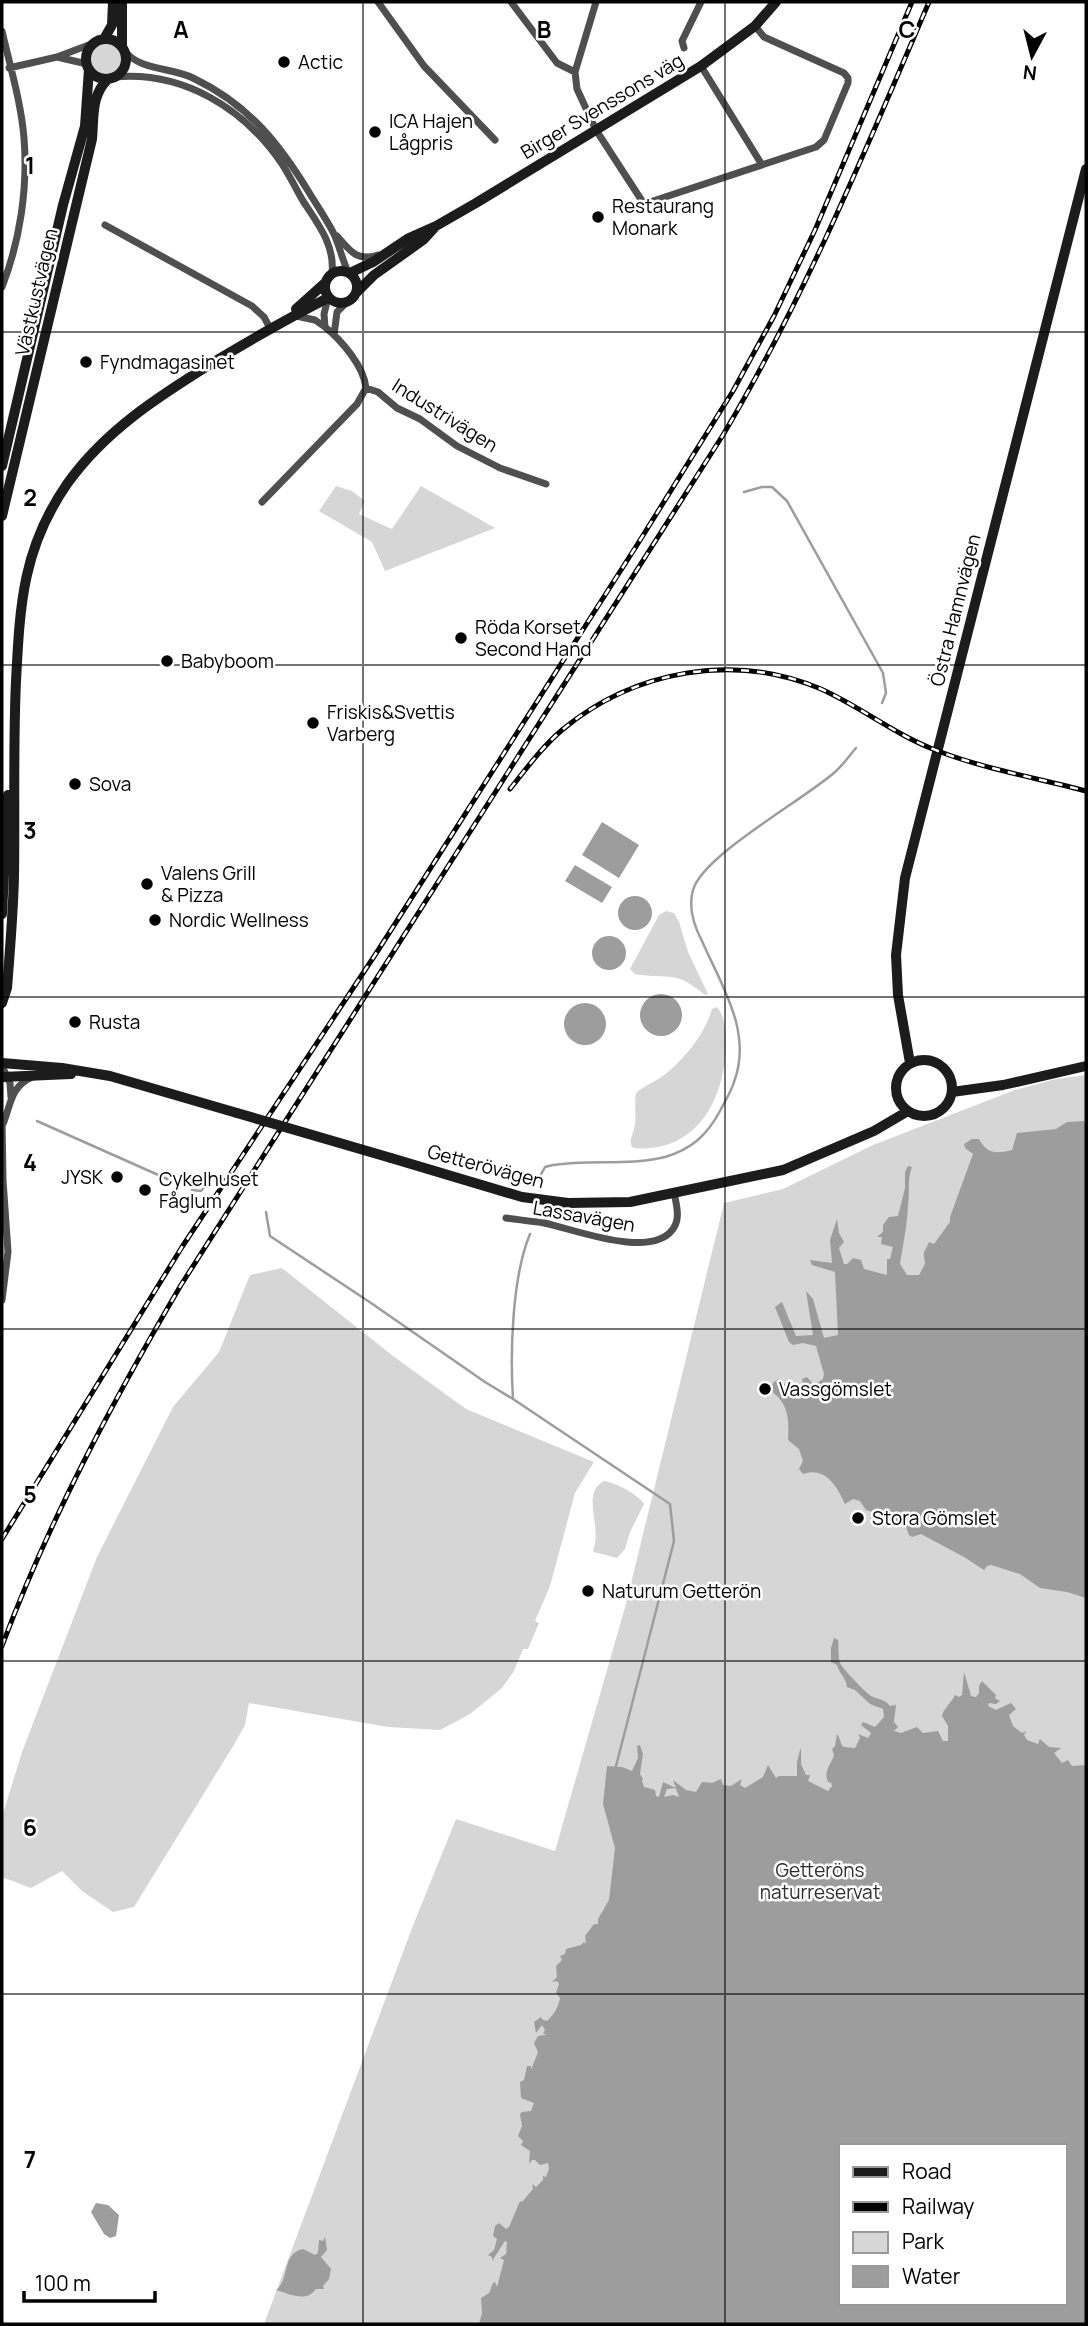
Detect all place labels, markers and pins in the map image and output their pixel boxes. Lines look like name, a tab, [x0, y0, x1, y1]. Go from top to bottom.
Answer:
place label: Actic	[298, 49, 343, 75]
marker: Actic	[276, 54, 292, 70]
place label: ICA Hajen Lågpris	[389, 108, 473, 156]
marker: ICA Hajen Lågpris	[367, 124, 383, 140]
place label: Restaurang Monark	[612, 193, 714, 241]
marker: Restaurang Monark	[590, 209, 606, 225]
place label: Fyndmagasinet	[100, 349, 235, 375]
marker: Fyndmagasinet	[78, 354, 94, 370]
place label: Röda Korset Second Hand	[475, 614, 592, 662]
marker: Röda Korset Second Hand	[453, 630, 469, 646]
place label: Babyboom	[181, 648, 274, 674]
marker: Babyboom	[159, 653, 175, 669]
place label: Friskis&Svettis Varberg	[327, 699, 455, 747]
marker: Friskis&Svettis Varberg	[305, 715, 321, 731]
place label: Sova	[89, 771, 131, 797]
marker: Sova	[67, 776, 83, 792]
place label: Valens Grill & Pizza	[161, 860, 256, 908]
marker: Valens Grill & Pizza	[139, 876, 155, 892]
place label: Nordic Wellness	[169, 907, 309, 933]
marker: Nordic Wellness	[147, 912, 163, 928]
place label: Rusta	[89, 1009, 140, 1035]
marker: Rusta	[67, 1014, 83, 1030]
place label: JYSK	[61, 1164, 104, 1190]
place label: Cykelhuset Fåglum	[159, 1166, 259, 1214]
marker: JYSK	[109, 1169, 125, 1185]
marker: Cykelhuset Fåglum	[137, 1182, 153, 1198]
place label: Vassgömslet	[779, 1376, 892, 1402]
marker: Vassgömslet	[757, 1381, 773, 1397]
place label: Stora Gömslet	[872, 1505, 997, 1531]
marker: Stora Gömslet	[850, 1510, 866, 1526]
place label: Naturum Getterön	[602, 1578, 761, 1604]
marker: Naturum Getterön	[580, 1583, 596, 1599]

